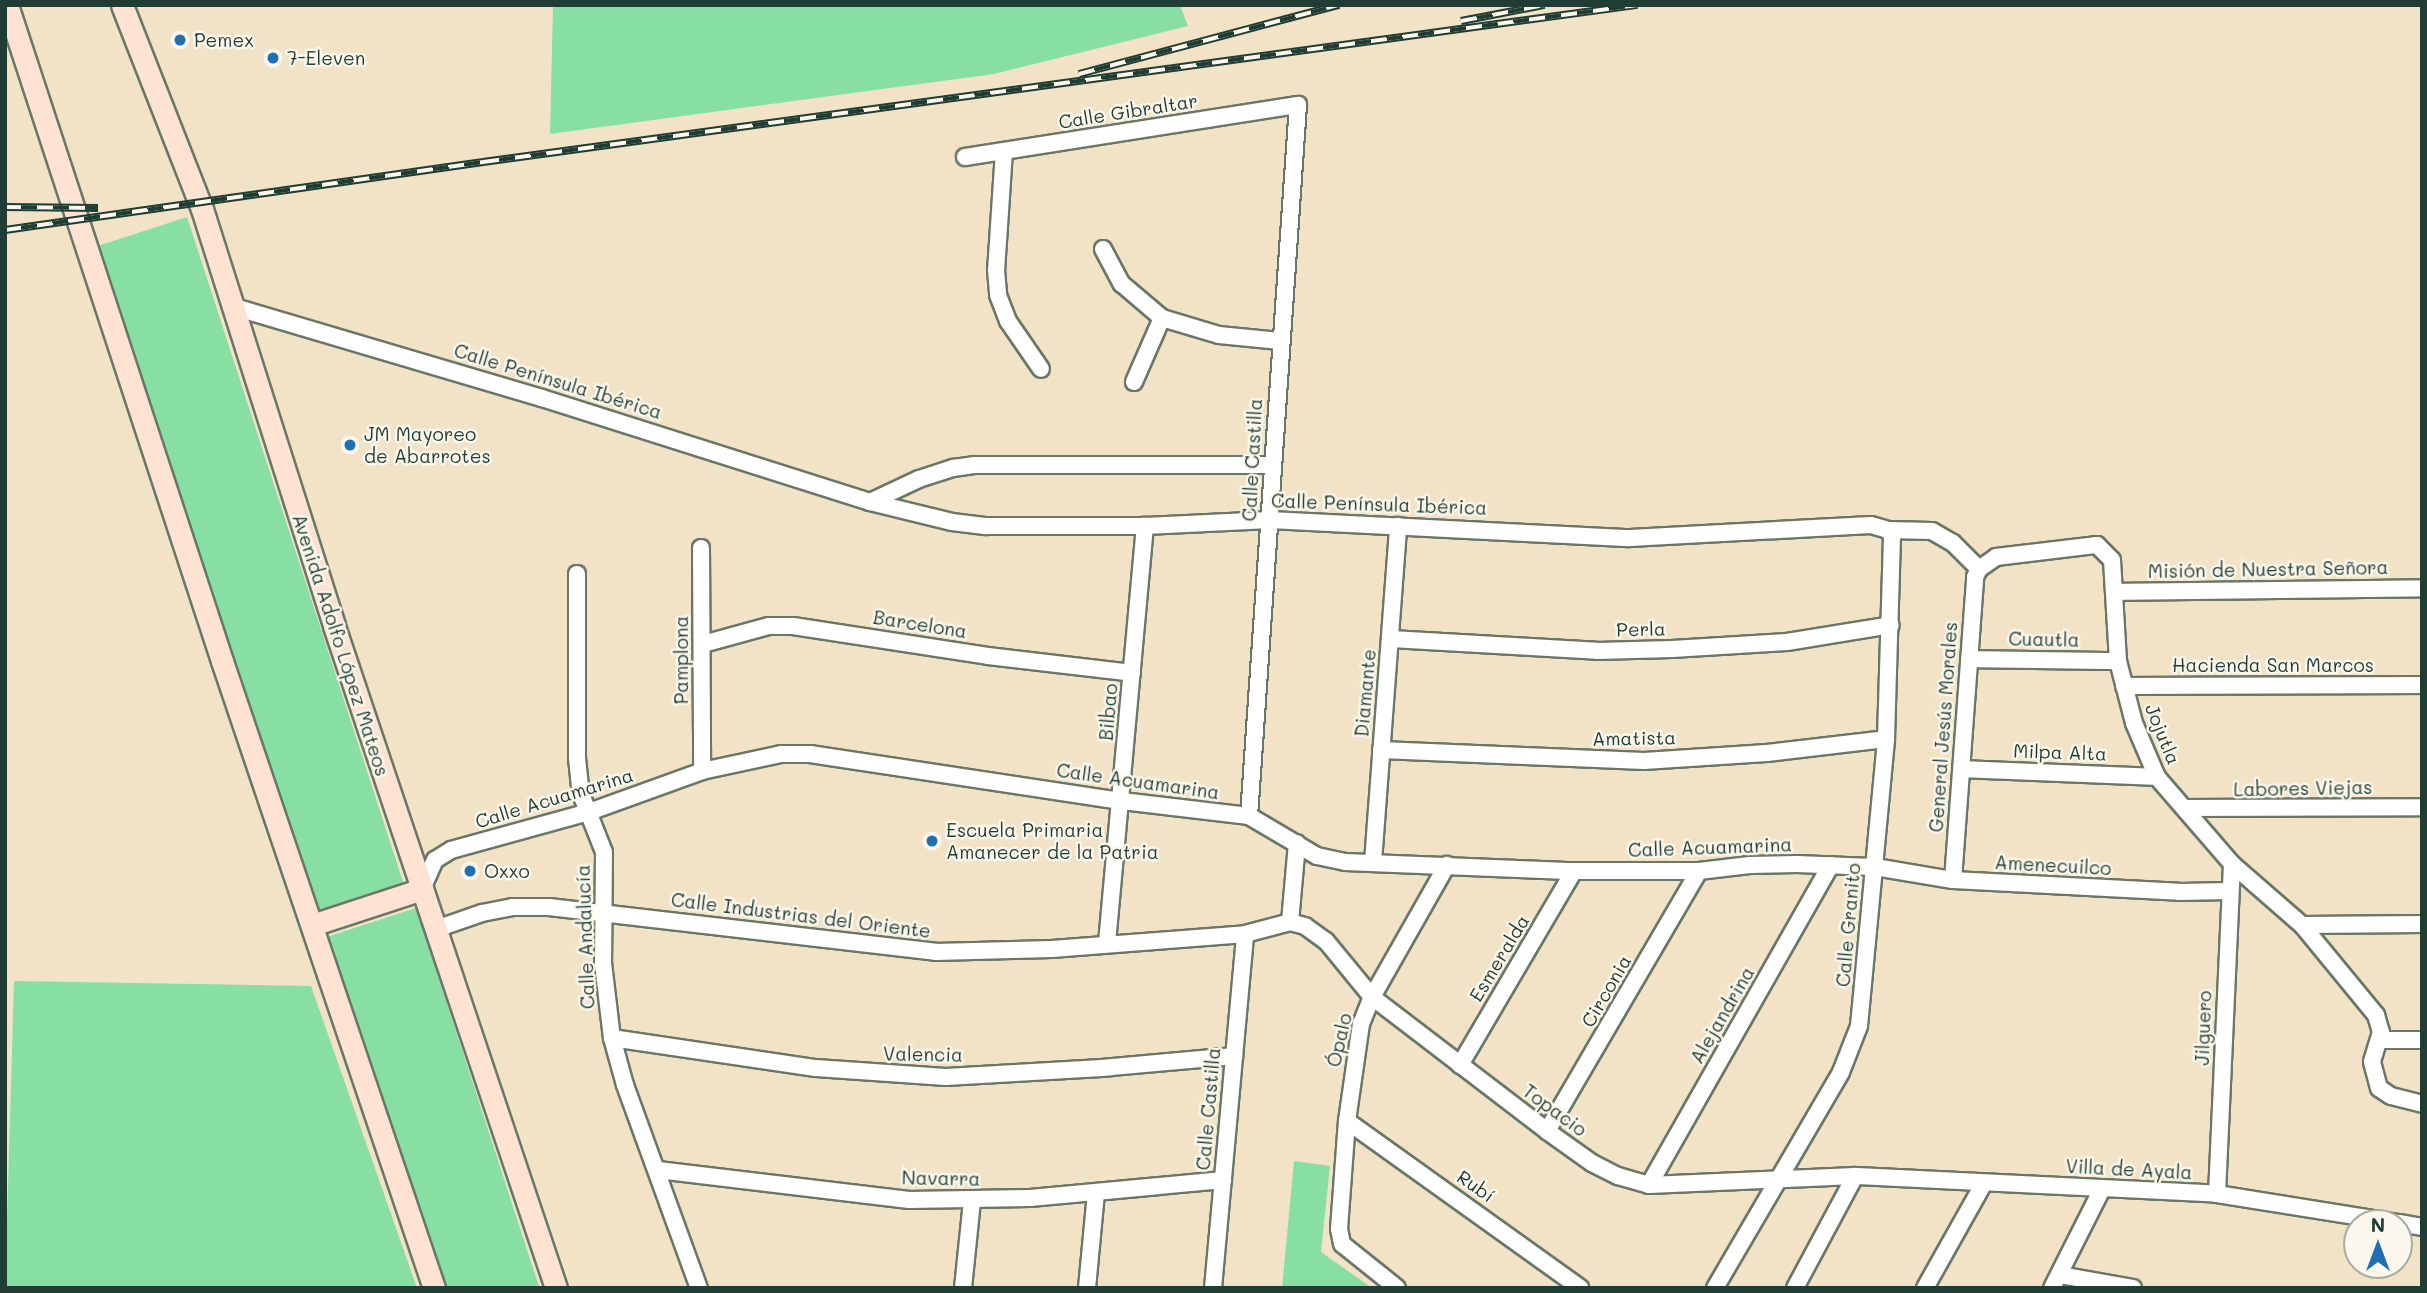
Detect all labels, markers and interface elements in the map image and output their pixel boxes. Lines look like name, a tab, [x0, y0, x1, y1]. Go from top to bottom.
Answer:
place label: Pemex	[194, 29, 254, 51]
marker: Pemex	[172, 32, 188, 48]
place label: 7-Eleven	[287, 47, 365, 69]
marker: 7-Eleven	[265, 50, 281, 66]
street label: Calle Gibraltar	[1057, 89, 1199, 133]
street label: Calle Península Ibérica	[451, 339, 665, 423]
street label: Calle Castilla	[1237, 398, 1267, 522]
place label: JM Mayoreo de Abarrotes	[364, 423, 491, 467]
marker: JM Mayoreo de Abarrotes	[342, 437, 358, 453]
street label: Calle Península Ibérica	[1271, 489, 1487, 519]
street label: Avenida Adolfo López Mateos	[288, 511, 394, 779]
street label: Misión de Nuestra Señora	[2148, 556, 2388, 582]
street label: Barcelona	[872, 605, 968, 643]
street label: Pamplona	[670, 616, 692, 704]
street label: Perla	[1616, 617, 1666, 641]
street label: General Jesús Morales	[1924, 621, 1962, 833]
street label: Cuautla	[2008, 627, 2080, 651]
street label: Diamante	[1350, 648, 1380, 738]
street label: Hacienda San Marcos	[2172, 654, 2374, 676]
street label: Bilbao	[1094, 682, 1122, 742]
street label: Jojutla	[2141, 700, 2185, 768]
street label: Amatista	[1592, 726, 1676, 750]
street label: Milpa Alta	[2013, 739, 2107, 765]
street label: Calle Acuamarina	[1055, 758, 1221, 804]
street label: Calle Acuamarina	[472, 763, 636, 833]
street label: Labores Viejas	[2233, 775, 2373, 801]
place label: Escuela Primaria Amanecer de la Patria	[946, 819, 1159, 863]
marker: Escuela Primaria Amanecer de la Patria	[924, 833, 940, 849]
street label: Calle Acuamarina	[1628, 833, 1792, 861]
street label: Amenecuilco	[1994, 851, 2112, 879]
place label: Oxxo	[484, 860, 530, 882]
street label: Calle Granito	[1831, 862, 1865, 988]
marker: Oxxo	[462, 863, 478, 879]
street label: Calle Andalucía	[571, 864, 599, 1010]
street label: Calle Industrias del Oriente	[670, 888, 932, 942]
street label: Esmeralda	[1464, 911, 1534, 1005]
street label: Circonia	[1576, 951, 1636, 1031]
street label: Alejandrina	[1685, 962, 1759, 1068]
street label: Jilguero	[2190, 990, 2216, 1066]
street label: Ópalo	[1322, 1011, 1356, 1069]
street label: Valencia	[883, 1042, 963, 1066]
street label: Calle Castilla	[1191, 1047, 1225, 1171]
street label: Topacio	[1519, 1079, 1591, 1141]
street label: Villa de Ayala	[2065, 1154, 2193, 1184]
street label: Rubí	[1453, 1165, 1499, 1207]
street label: Navarra	[901, 1166, 981, 1190]
north arrow	[2343, 1209, 2413, 1279]
text: N	[2371, 1212, 2385, 1237]

